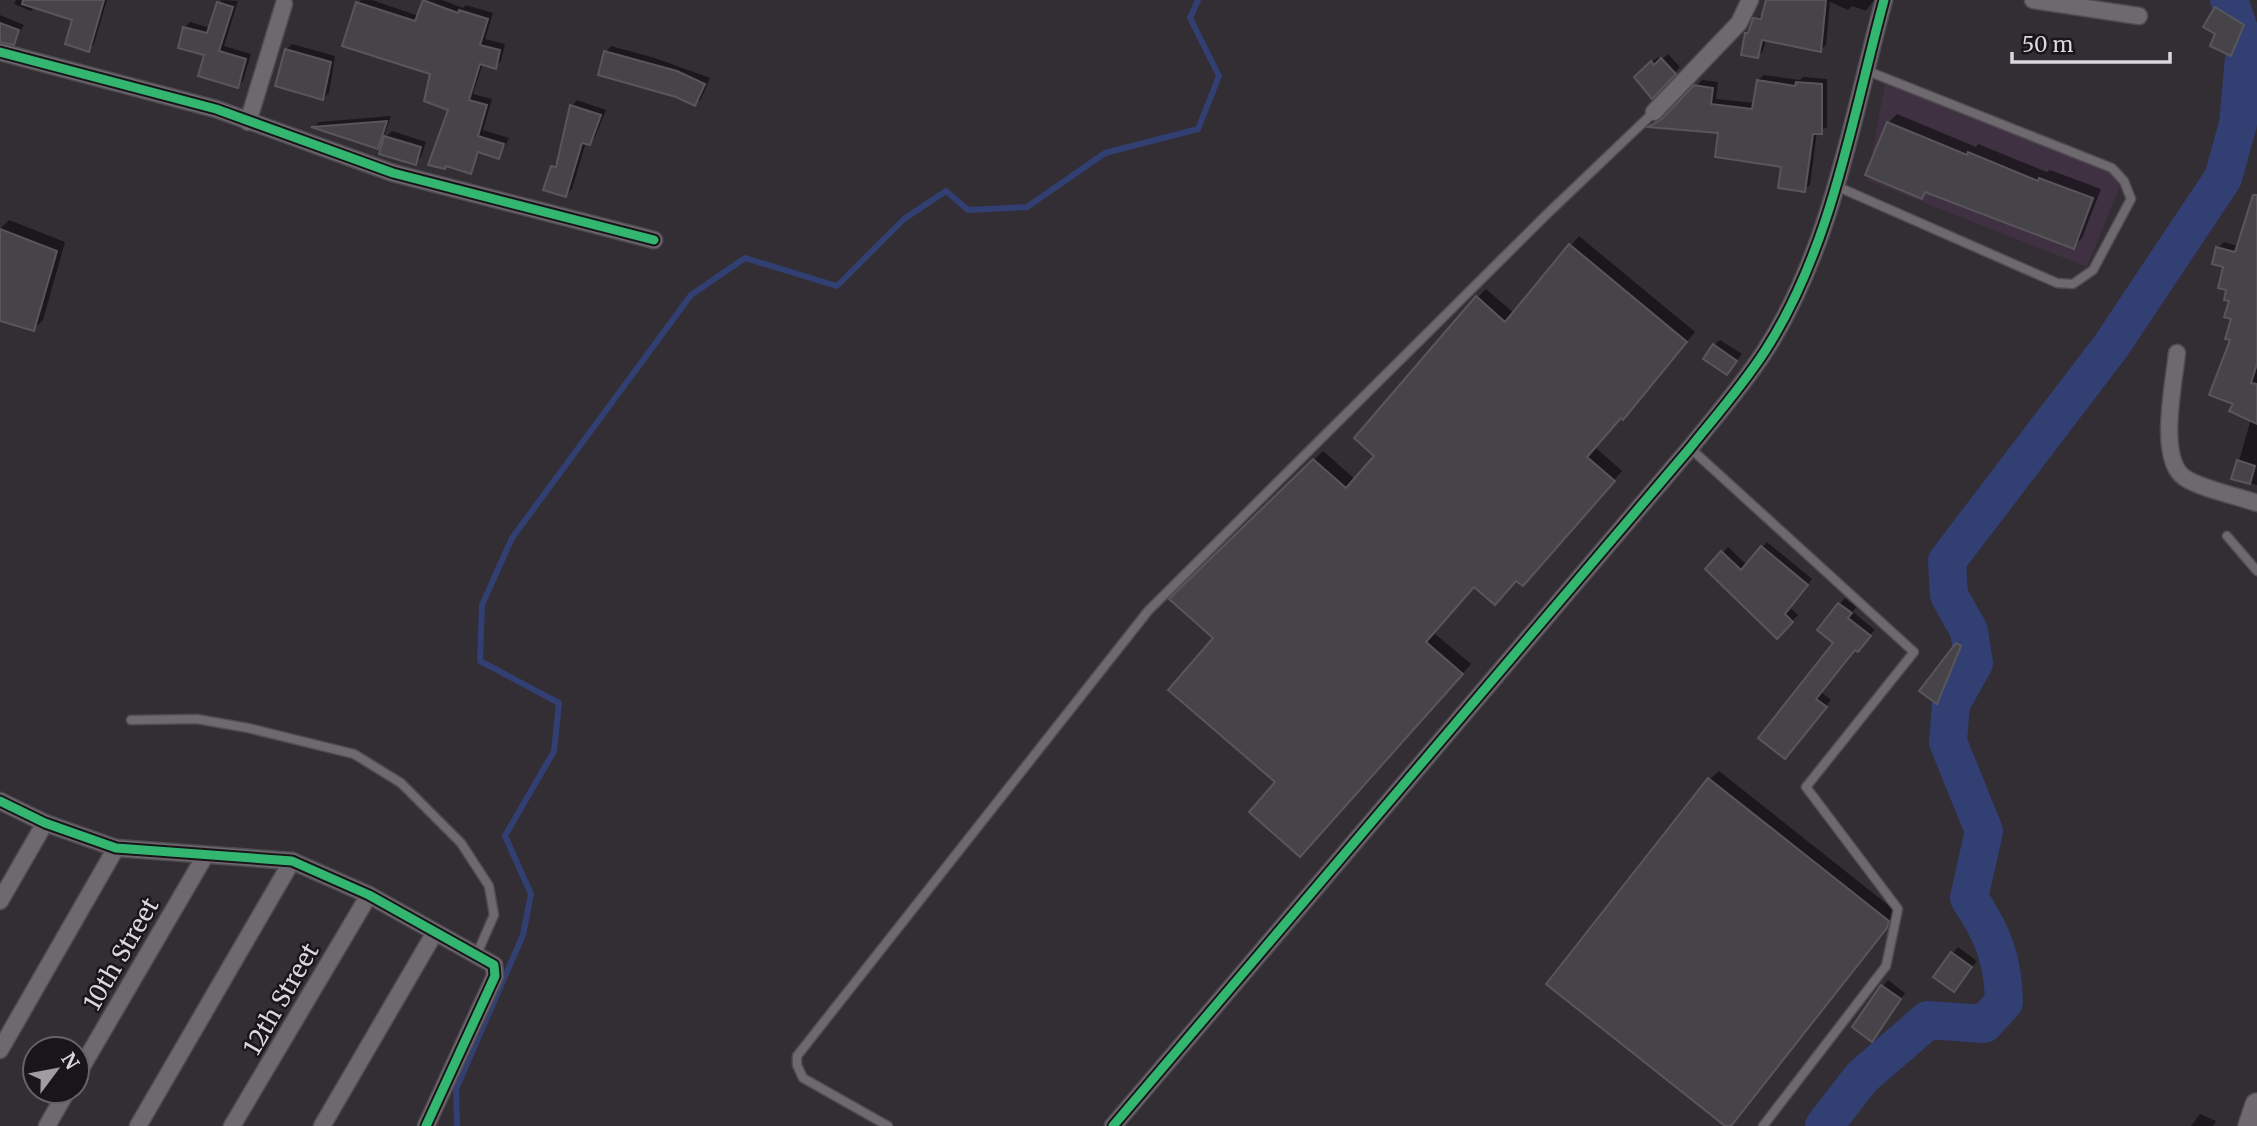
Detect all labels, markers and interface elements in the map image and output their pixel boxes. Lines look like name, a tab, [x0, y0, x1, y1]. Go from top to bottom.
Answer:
scale bar	[2012, 21, 2170, 65]
text: 50 m	[2022, 31, 2073, 58]
street label: 10th Street	[76, 892, 166, 1016]
street label: 12th Street	[237, 937, 326, 1060]
north arrow	[21, 1035, 91, 1105]
text: N	[56, 1048, 85, 1074]

